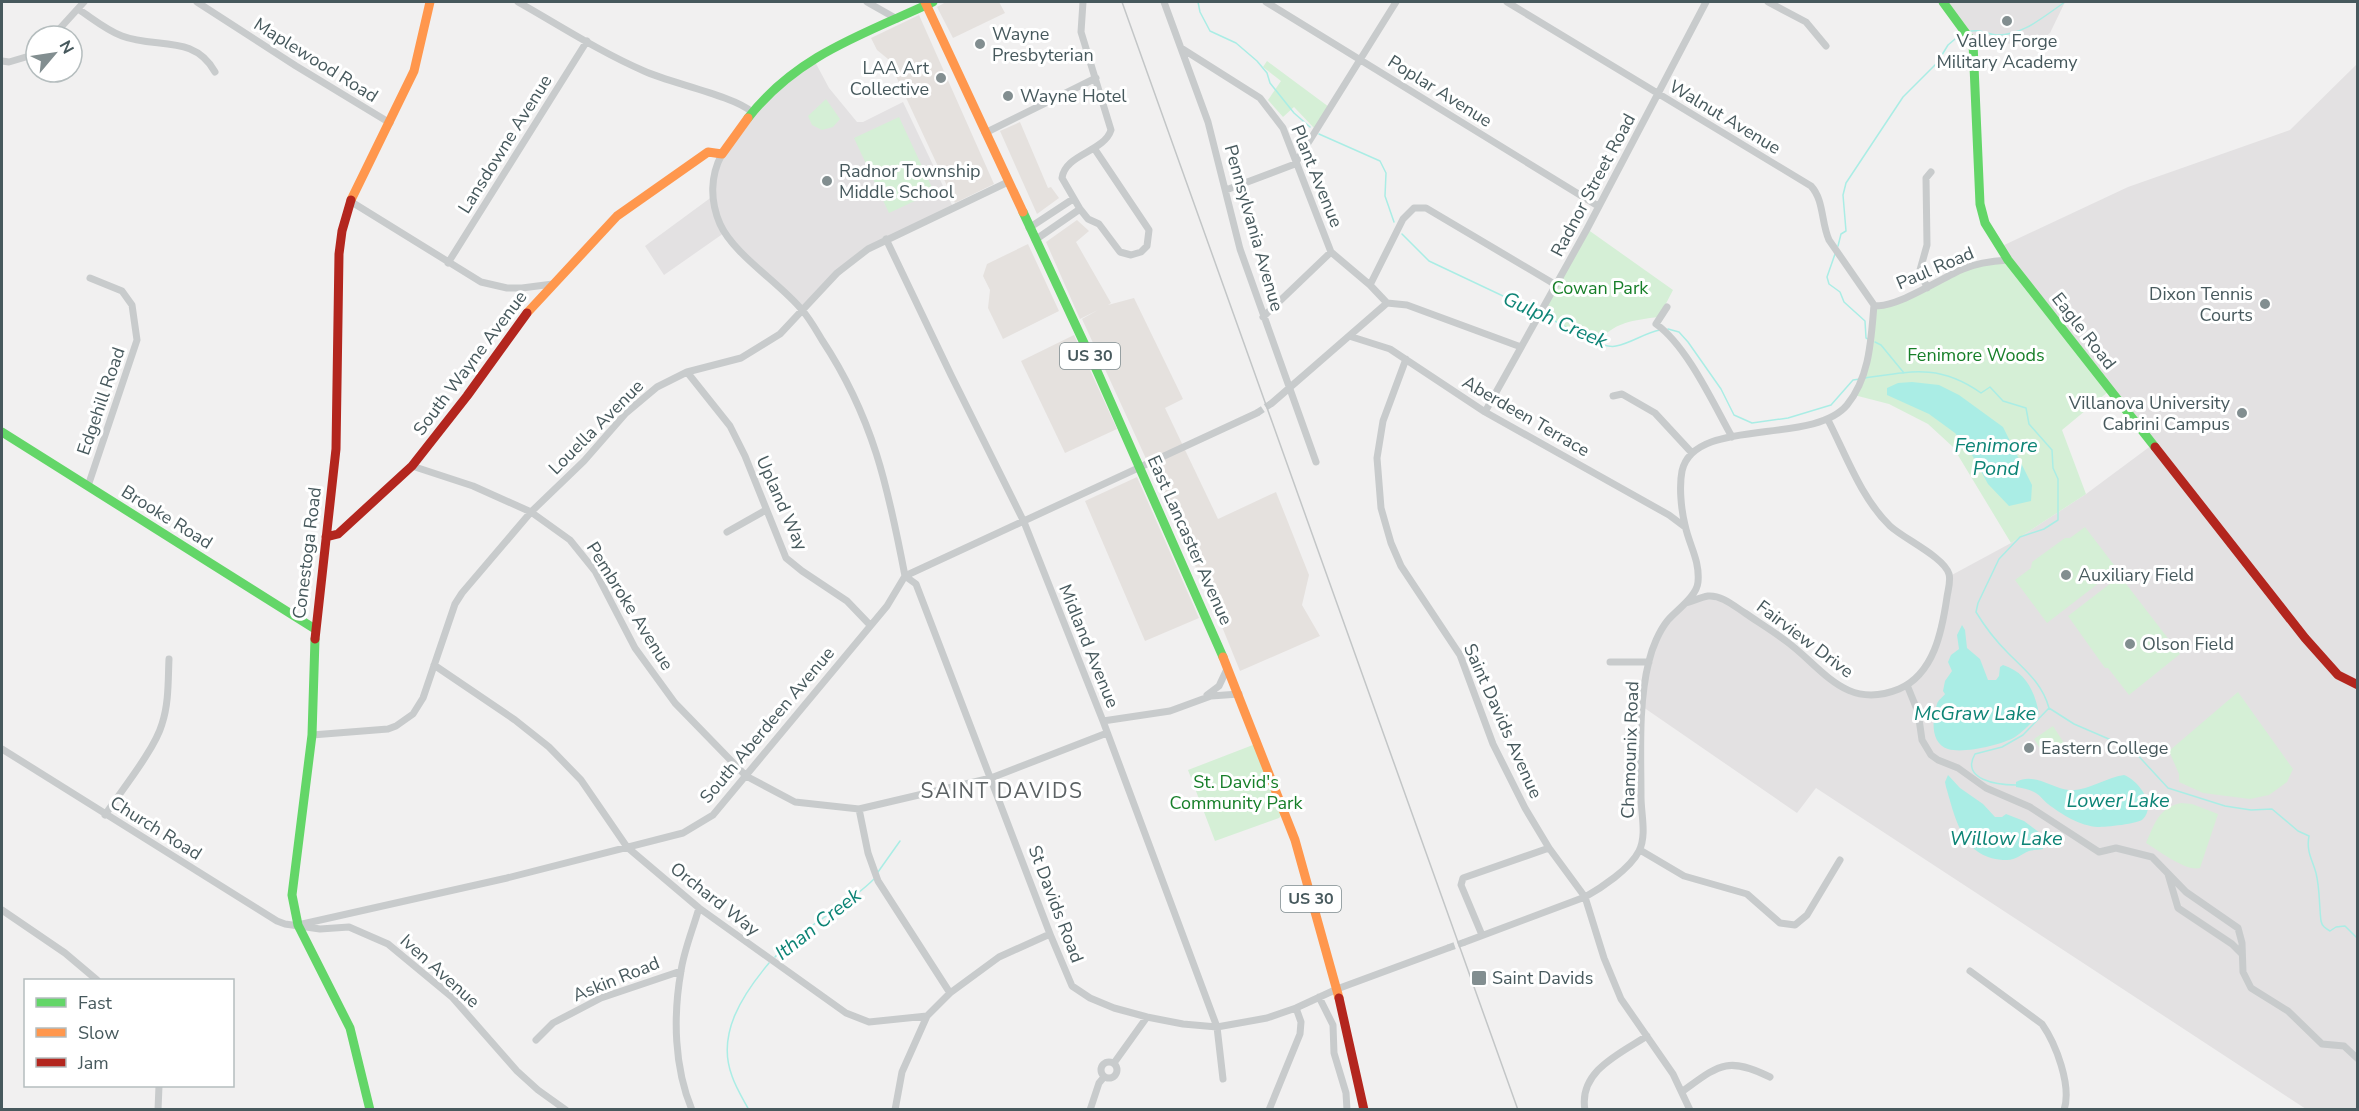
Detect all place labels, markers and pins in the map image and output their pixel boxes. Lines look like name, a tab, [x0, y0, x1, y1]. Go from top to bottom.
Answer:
marker: Valley Forge Military Academy	[2000, 14, 2014, 28]
place label: Wayne Presbyterian	[992, 22, 1094, 67]
place label: Valley Forge Military Academy	[1936, 29, 2078, 74]
marker: Wayne Presbyterian	[973, 37, 987, 51]
place label: LAA Art Collective	[850, 56, 930, 101]
marker: LAA Art Collective	[934, 71, 948, 85]
place label: Wayne Hotel	[1020, 84, 1127, 108]
marker: Wayne Hotel	[1001, 89, 1015, 103]
place label: Radnor Township Middle School	[839, 159, 981, 204]
marker: Radnor Township Middle School	[820, 174, 834, 188]
place label: Dixon Tennis Courts	[2149, 282, 2253, 327]
marker: Dixon Tennis Courts	[2258, 297, 2272, 311]
place label: Villanova University Cabrini Campus	[2068, 391, 2231, 436]
marker: Villanova University Cabrini Campus	[2235, 406, 2249, 420]
place label: Auxiliary Field	[2078, 563, 2194, 587]
marker: Auxiliary Field	[2059, 568, 2073, 582]
place label: Olson Field	[2142, 632, 2234, 656]
marker: Olson Field	[2123, 637, 2137, 651]
place label: Eastern College	[2041, 736, 2168, 760]
marker: Eastern College	[2022, 741, 2036, 755]
place label: Saint Davids	[1492, 966, 1593, 990]
marker: Saint Davids	[1470, 969, 1488, 987]

